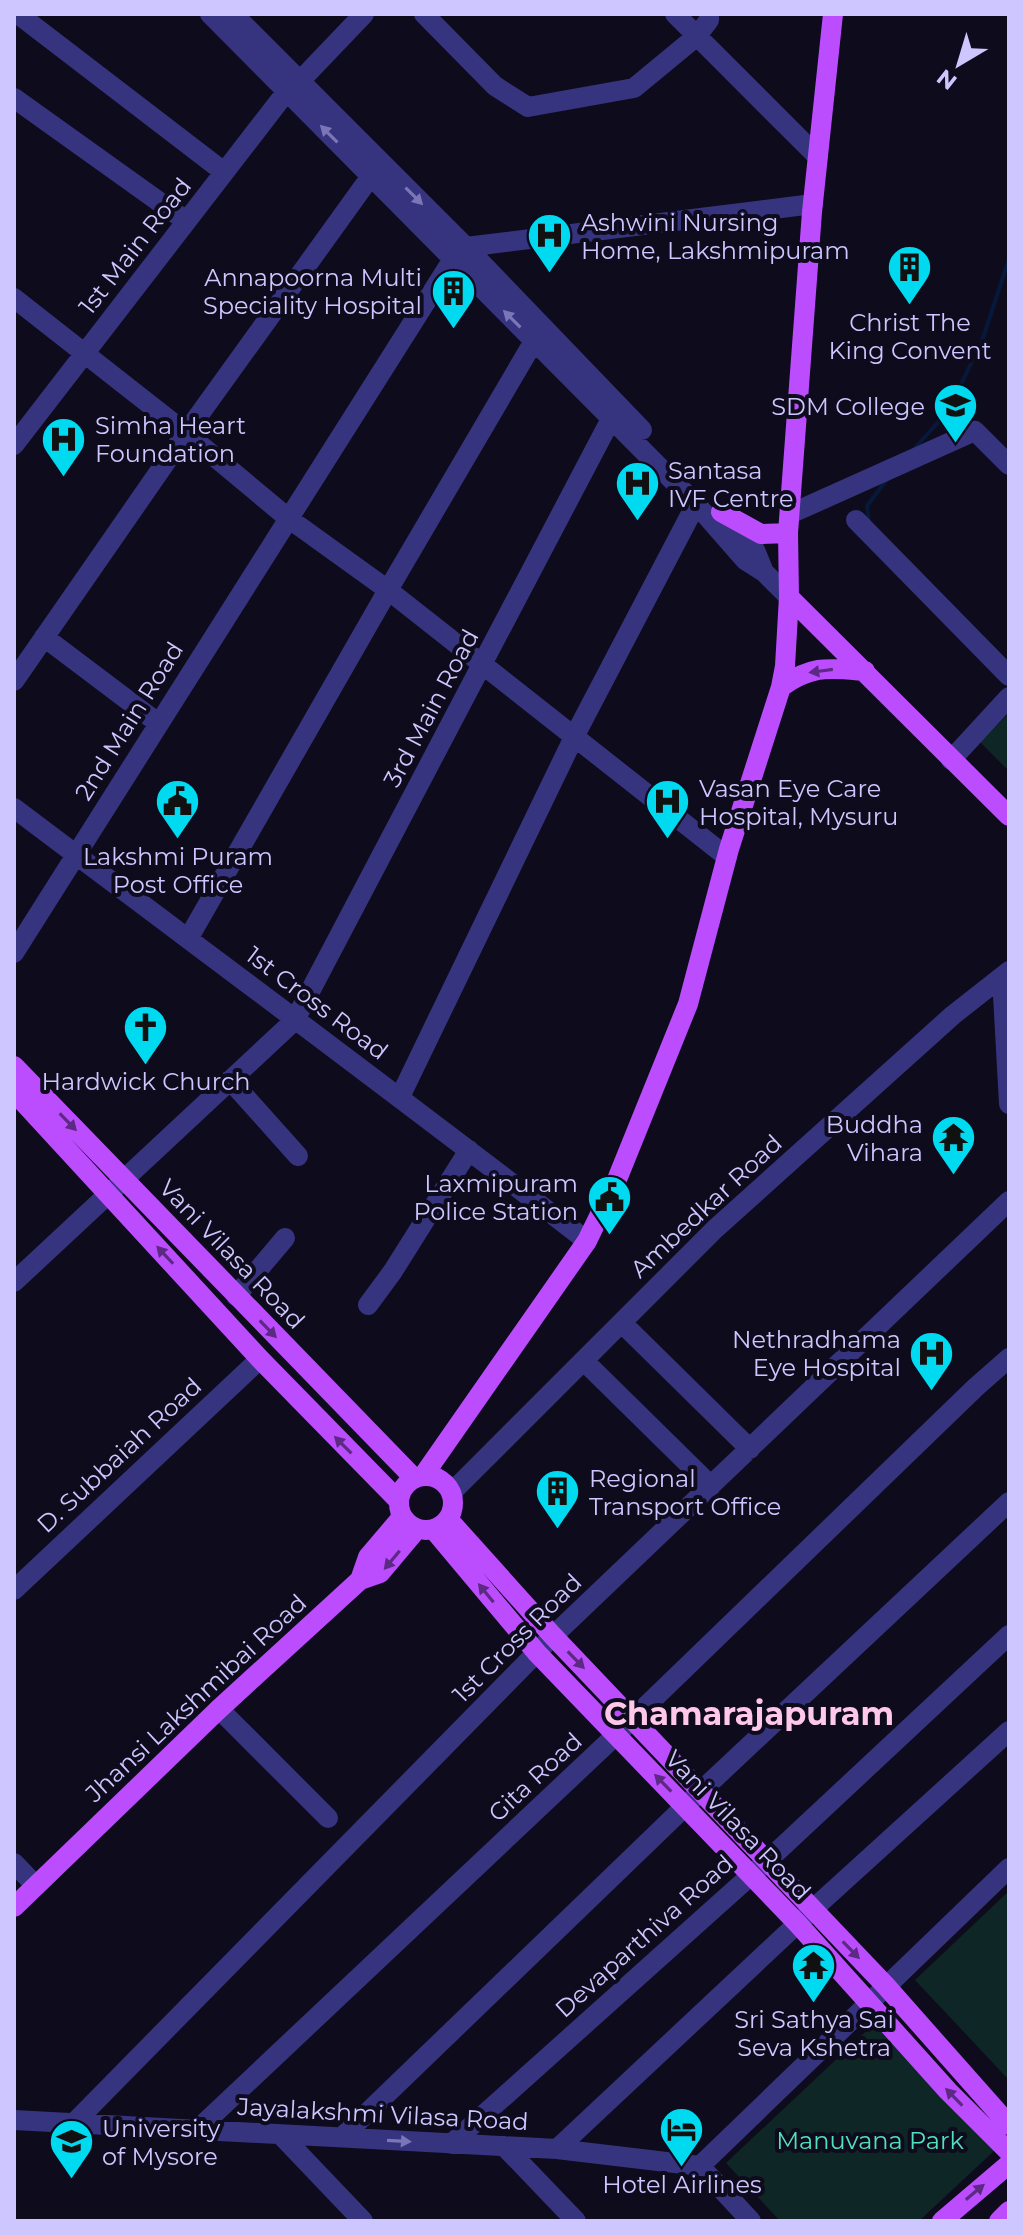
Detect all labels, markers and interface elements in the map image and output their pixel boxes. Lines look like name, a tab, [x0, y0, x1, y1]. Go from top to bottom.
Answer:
north arrow	[919, 24, 999, 104]
text: N	[932, 63, 962, 95]
one-way arrow	[320, 125, 339, 144]
street label: 1st Main Road	[73, 172, 197, 320]
one-way arrow	[404, 186, 423, 205]
place label: Ashwini Nursing Home, Lakshmipuram	[581, 208, 850, 265]
hospital icon: Ashwini Nursing Home, Lakshmipuram	[526, 212, 574, 275]
building icon: Christ The King Convent	[886, 244, 934, 307]
place label: Annapoorna Multi Speciality Hospital	[203, 263, 422, 320]
building icon: Annapoorna Multi Speciality Hospital	[429, 267, 477, 330]
place label: Christ The King Convent	[828, 308, 992, 365]
one-way arrow	[503, 310, 522, 329]
school or university icon: SDM College	[932, 382, 980, 445]
place label: SDM College	[771, 392, 925, 421]
place label: Simha Heart Foundation	[95, 411, 246, 468]
hospital icon: Simha Heart Foundation	[40, 415, 88, 478]
place label: Santasa IVF Centre	[668, 456, 794, 513]
hospital icon: Santasa IVF Centre	[613, 460, 661, 523]
street label: 3rd Main Road	[377, 624, 485, 792]
street label: 2nd Main Road	[69, 636, 189, 806]
one-way arrow	[808, 665, 833, 678]
place label: Vasan Eye Care Hospital, Mysuru	[699, 774, 898, 831]
public building icon: Lakshmi Puram Post Office	[154, 778, 202, 841]
hospital icon: Vasan Eye Care Hospital, Mysuru	[644, 778, 692, 841]
place label: Lakshmi Puram Post Office	[83, 842, 273, 899]
street label: 1st Cross Road	[240, 940, 394, 1066]
church icon: Hardwick Church	[122, 1003, 170, 1066]
place label: Hardwick Church	[41, 1067, 251, 1096]
place label: Buddha Vihara	[826, 1110, 923, 1167]
one-way arrow	[58, 1112, 77, 1131]
temple icon: Buddha Vihara	[930, 1114, 978, 1177]
street label: Ambedkar Road	[624, 1128, 788, 1284]
place label: Laxmipuram Police Station	[413, 1169, 578, 1226]
street label: Vani Vilasa Road	[153, 1173, 311, 1335]
public building icon: Laxmipuram Police Station	[585, 1173, 633, 1236]
one-way arrow	[156, 1246, 174, 1265]
one-way arrow	[259, 1319, 277, 1338]
place label: Nethradhama Eye Hospital	[732, 1325, 901, 1382]
hospital icon: Nethradhama Eye Hospital	[908, 1329, 956, 1392]
street label: D. Subbaiah Road	[31, 1371, 207, 1539]
one-way arrow	[334, 1436, 353, 1455]
place label: Regional Transport Office	[589, 1464, 781, 1521]
building icon: Regional Transport Office	[534, 1468, 582, 1531]
one-way arrow	[384, 1550, 401, 1570]
street label: 1st Cross Road	[447, 1568, 587, 1708]
one-way arrow	[478, 1582, 495, 1603]
street label: Jhansi Lakshmibai Road	[79, 1588, 312, 1809]
one-way arrow	[566, 1650, 584, 1669]
district label: Chamarajapuram	[604, 1694, 894, 1733]
street label: Gita Road	[482, 1726, 588, 1828]
street label: Vani Vilasa Road	[659, 1744, 817, 1906]
one-way arrow	[654, 1774, 673, 1793]
street label: Devaparthiva Road	[549, 1849, 739, 2023]
one-way arrow	[841, 1940, 860, 1959]
temple icon: Sri Sathya Sai Seva Kshetra	[790, 1941, 838, 2004]
place label: Sri Sathya Sai Seva Kshetra	[734, 2005, 894, 2062]
one-way arrow	[945, 2088, 964, 2107]
street label: Jayalakshmi Vilasa Road	[236, 2092, 529, 2136]
hotel icon: Hotel Airlines	[658, 2106, 706, 2169]
place label: University of Mysore	[102, 2114, 220, 2171]
school or university icon: University of Mysore	[47, 2118, 95, 2181]
park label: Manuvana Park	[776, 2126, 964, 2155]
one-way arrow	[387, 2135, 412, 2148]
place label: Hotel Airlines	[602, 2170, 762, 2199]
one-way arrow	[966, 2184, 985, 2202]

